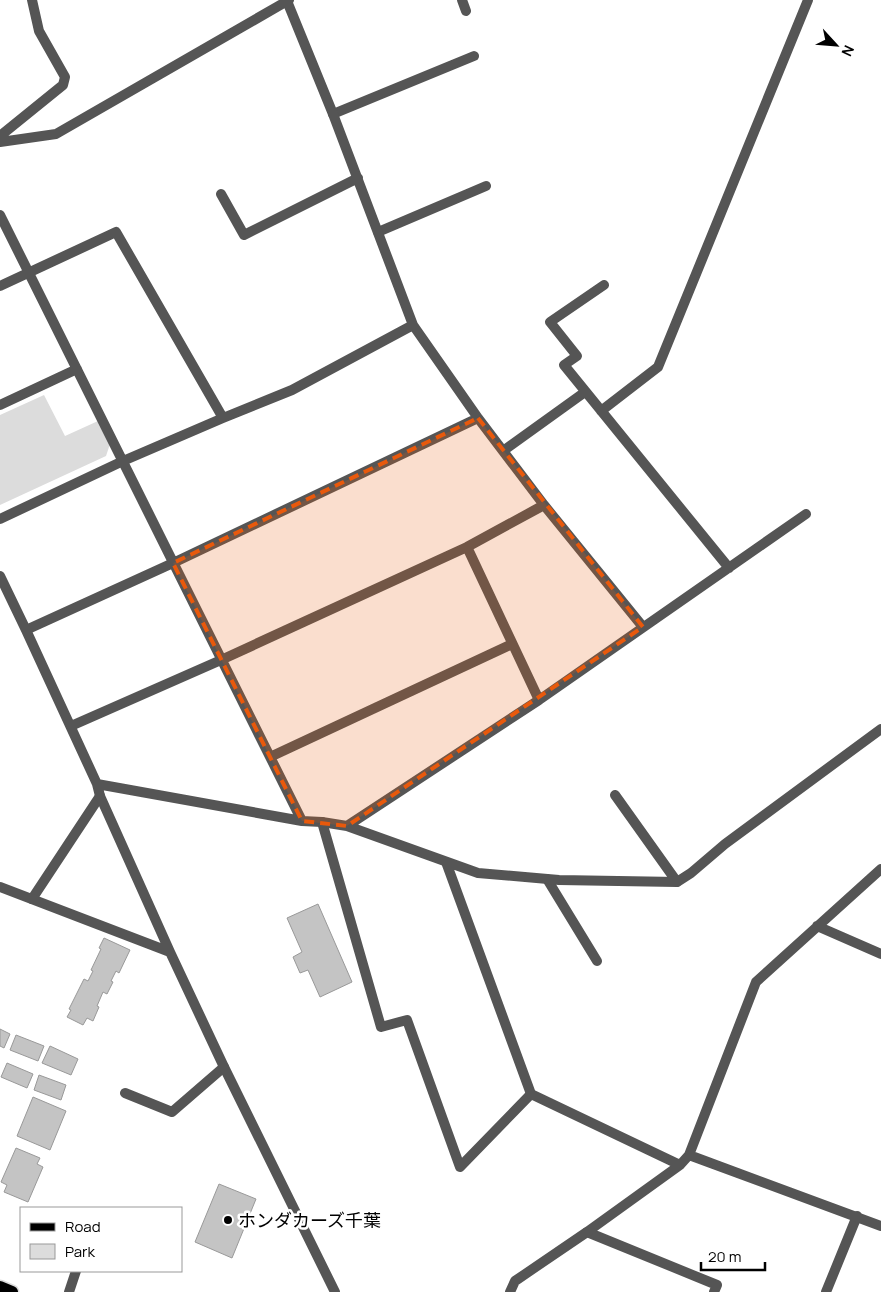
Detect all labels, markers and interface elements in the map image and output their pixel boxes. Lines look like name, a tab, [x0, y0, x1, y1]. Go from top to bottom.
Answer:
north arrow	[811, 20, 861, 70]
text: N	[837, 42, 859, 60]
legend	[20, 1207, 182, 1272]
place label: ホンダカーズ千葉	[238, 1208, 381, 1232]
marker: ホンダカーズ千葉	[222, 1214, 234, 1226]
text: Road	[65, 1216, 101, 1237]
scale bar	[701, 1240, 765, 1272]
text: Park	[65, 1241, 95, 1262]
text: 20 m	[708, 1246, 741, 1267]

